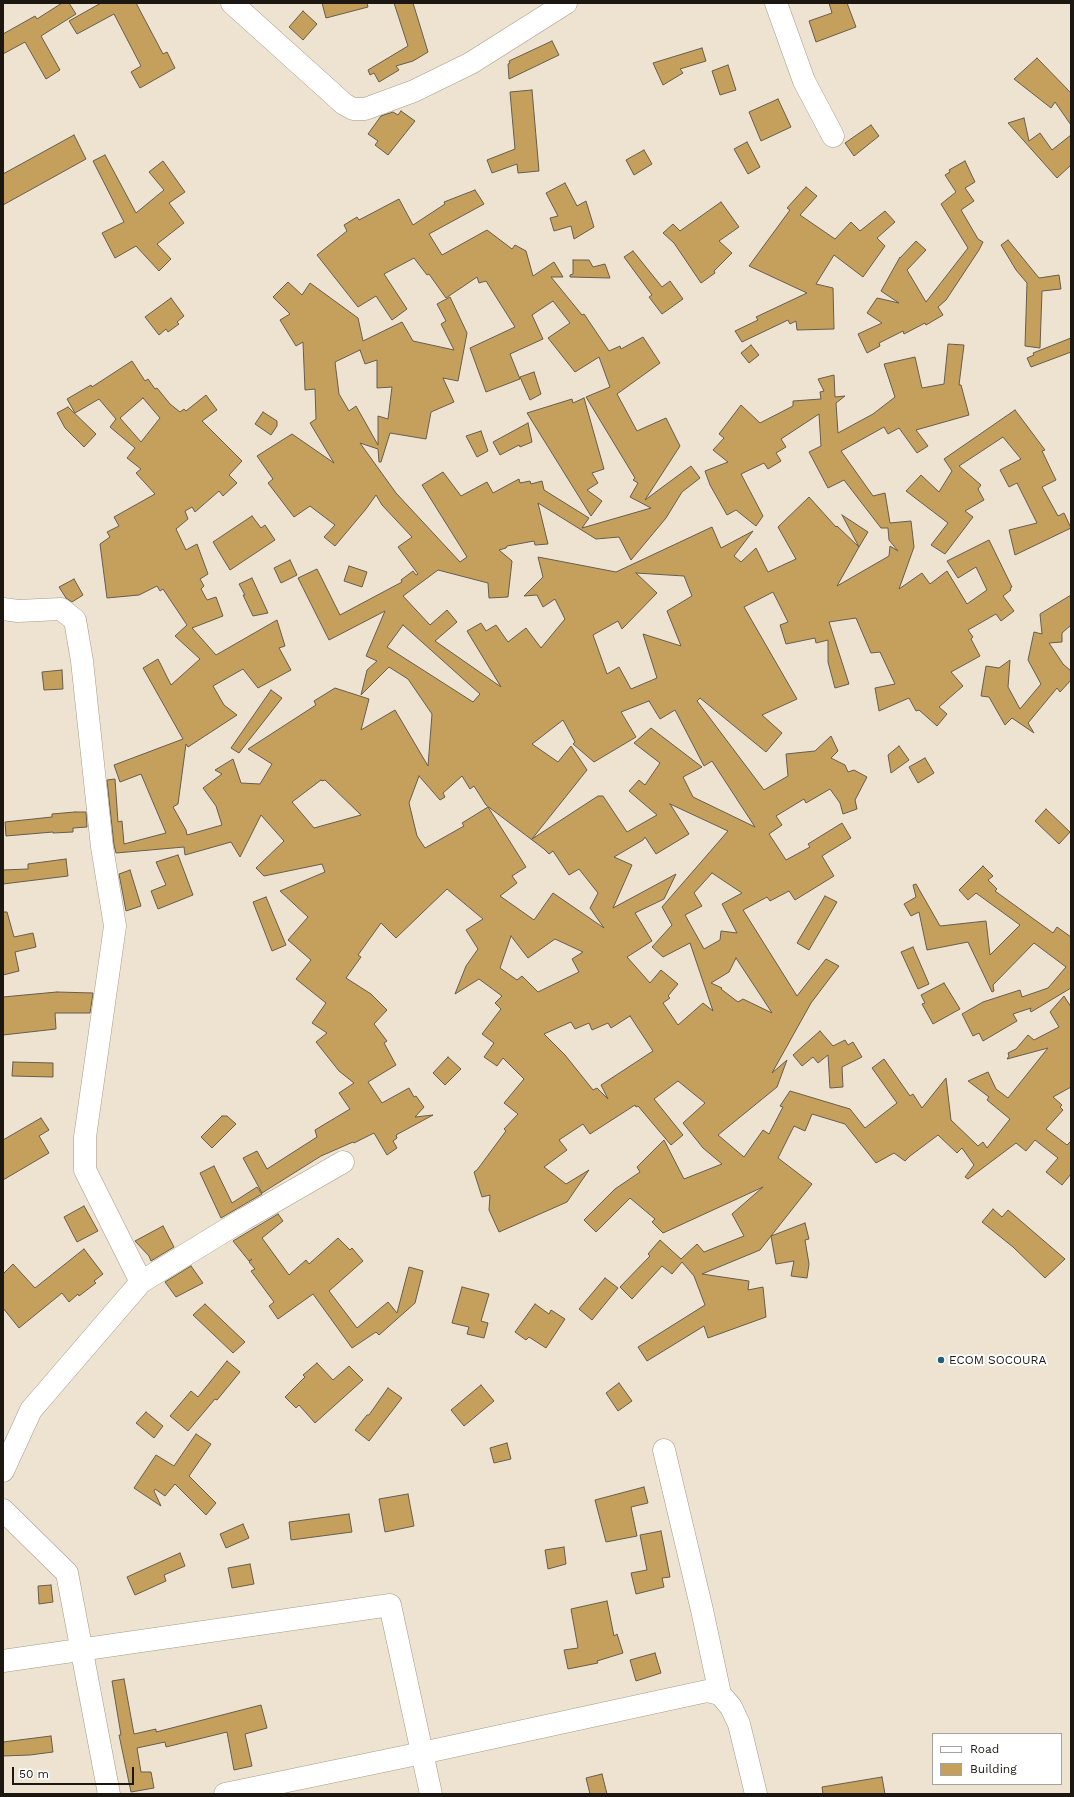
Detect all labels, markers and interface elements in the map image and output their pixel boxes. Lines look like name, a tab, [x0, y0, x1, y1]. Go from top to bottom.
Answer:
place label: ECOM SOCOURA	[949, 1353, 1046, 1367]
marker: ECOM SOCOURA	[936, 1355, 946, 1365]
legend	[932, 1733, 1062, 1785]
text: Road	[970, 1742, 999, 1756]
scale bar	[14, 1759, 136, 1785]
text: Building	[970, 1762, 1017, 1776]
text: 50 m	[19, 1767, 49, 1781]

